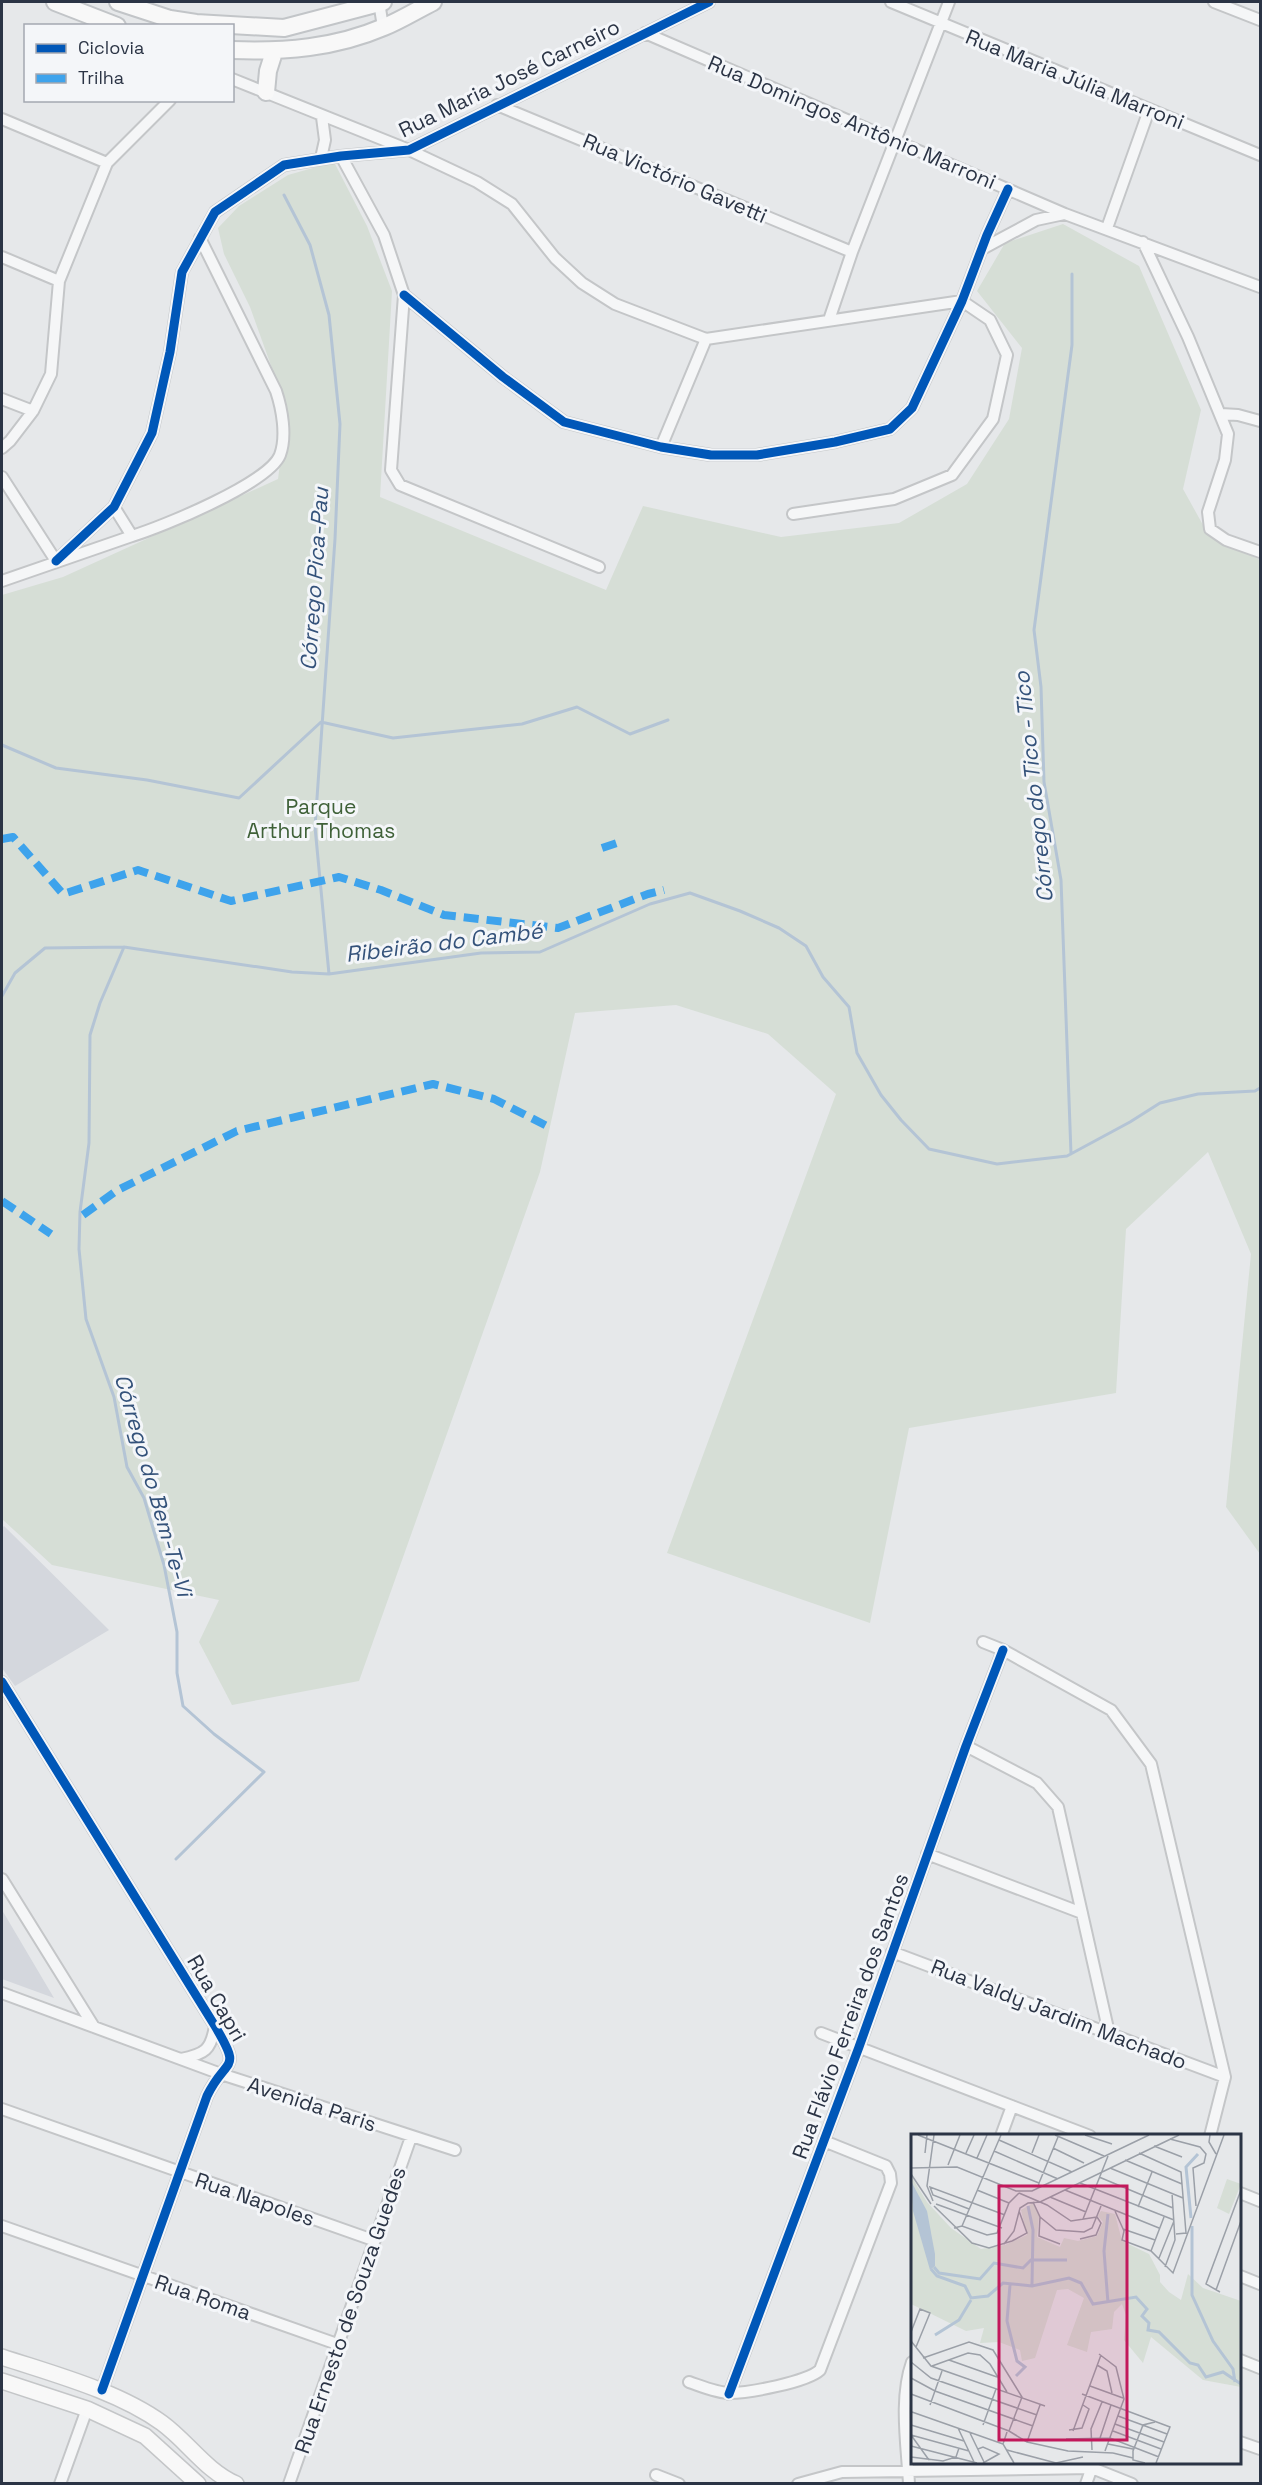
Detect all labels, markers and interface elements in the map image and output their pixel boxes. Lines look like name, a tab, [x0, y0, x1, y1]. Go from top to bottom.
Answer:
street label: Rua Maria José Carneiro	[394, 13, 624, 143]
street label: Rua Maria Júlia Marroni	[962, 23, 1188, 135]
legend	[24, 24, 234, 102]
text: Ciclovia	[78, 36, 144, 59]
street label: Rua Domingos Antônio Marroni	[704, 49, 1000, 195]
text: Trilha	[78, 66, 124, 89]
street label: Rua Victório Gavetti	[579, 127, 771, 229]
water label: Córrego Pica-Pau	[294, 485, 334, 671]
water label: Córrego do Tico - Tico	[1007, 669, 1059, 904]
park label: Parque Arthur Thomas	[247, 793, 395, 844]
water label: Ribeirão do Cambé	[344, 916, 545, 968]
water label: Córrego do Bem-Te-Vi	[109, 1371, 200, 1602]
street label: Rua Flávio Ferreira dos Santos	[786, 1870, 914, 2162]
street label: Rua Capri	[181, 1950, 253, 2046]
street label: Rua Valdy Jardim Machado	[927, 1953, 1191, 2075]
street label: Avenida Paris	[244, 2070, 380, 2138]
inset map	[911, 2134, 1241, 2464]
street label: Rua Ernesto de Souza Guedes	[288, 2163, 412, 2457]
street label: Rua Napoles	[192, 2166, 318, 2232]
street label: Rua Roma	[151, 2268, 255, 2326]

